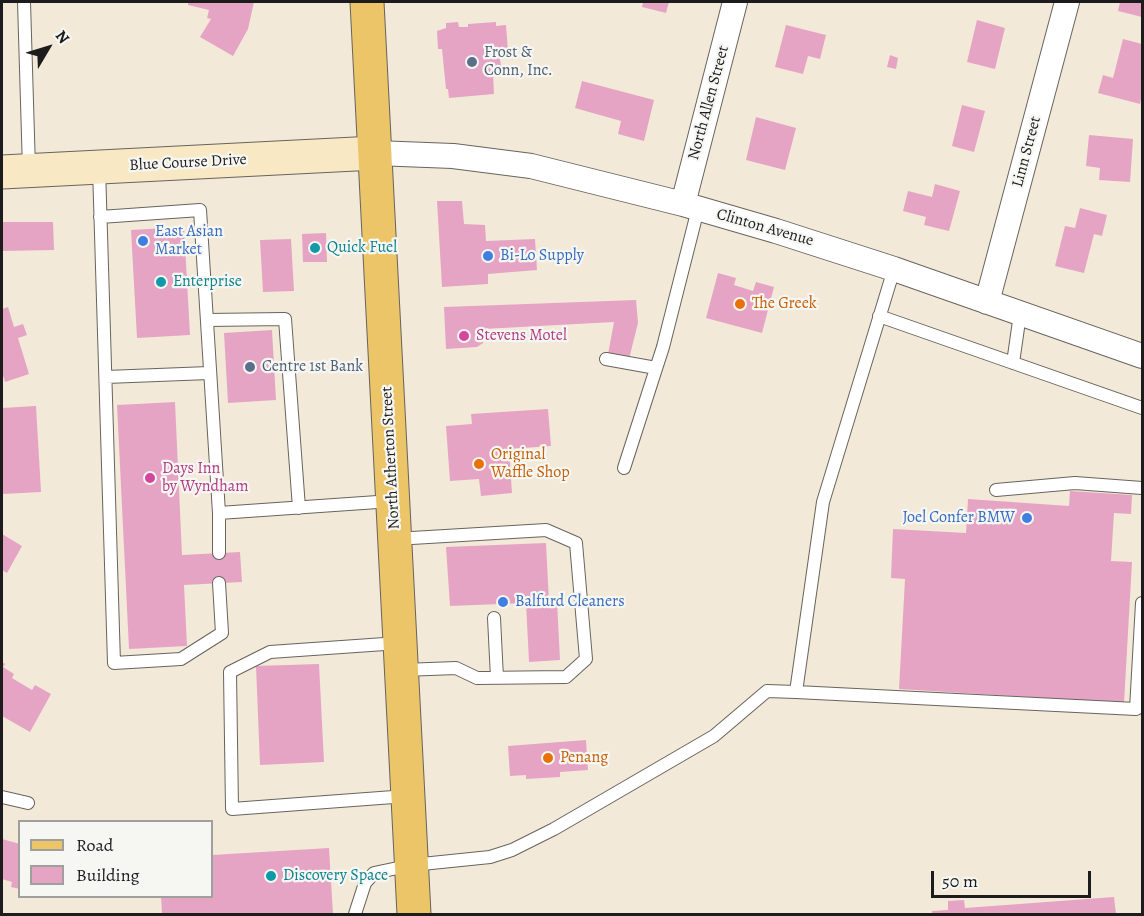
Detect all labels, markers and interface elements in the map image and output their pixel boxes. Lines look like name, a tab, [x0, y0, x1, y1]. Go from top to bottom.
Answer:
north arrow	[18, 18, 78, 78]
text: N	[50, 26, 74, 48]
place label: Frost & Conn, Inc.	[484, 43, 553, 81]
street label: North Allen Street	[685, 44, 733, 162]
marker: Frost & Conn, Inc.	[465, 55, 479, 69]
street label: Linn Street	[1008, 114, 1046, 190]
street label: Blue Course Drive	[129, 150, 247, 176]
street label: Clinton Avenue	[714, 205, 816, 251]
place label: East Asian Market	[155, 222, 223, 260]
marker: East Asian Market	[136, 234, 150, 248]
place label: Quick Fuel	[327, 238, 397, 258]
marker: Quick Fuel	[308, 241, 322, 255]
place label: Bi-Lo Supply	[500, 246, 584, 266]
marker: Bi-Lo Supply	[481, 249, 495, 263]
place label: Enterprise	[173, 272, 242, 292]
marker: Enterprise	[154, 275, 168, 289]
place label: The Greek	[752, 294, 817, 314]
marker: The Greek	[733, 297, 747, 311]
place label: Stevens Motel	[476, 326, 567, 346]
marker: Stevens Motel	[457, 329, 471, 343]
place label: Centre 1st Bank	[262, 357, 363, 377]
marker: Centre 1st Bank	[243, 360, 257, 374]
street label: North Atherton Street	[378, 386, 404, 530]
place label: Original Waffle Shop	[491, 445, 570, 483]
marker: Original Waffle Shop	[472, 457, 486, 471]
place label: Days Inn by Wyndham	[162, 459, 248, 497]
marker: Days Inn by Wyndham	[143, 471, 157, 485]
place label: Joel Confer BMW	[902, 508, 1015, 528]
marker: Joel Confer BMW	[1020, 511, 1034, 525]
place label: Balfurd Cleaners	[515, 592, 625, 612]
marker: Balfurd Cleaners	[496, 595, 510, 609]
place label: Penang	[560, 748, 608, 768]
marker: Penang	[541, 751, 555, 765]
legend	[18, 820, 213, 898]
text: Road	[76, 833, 113, 857]
scale bar	[934, 859, 1094, 897]
text: Building	[76, 863, 140, 887]
place label: Discovery Space	[283, 866, 388, 886]
marker: Discovery Space	[264, 869, 278, 883]
text: 50 m	[942, 869, 978, 893]

